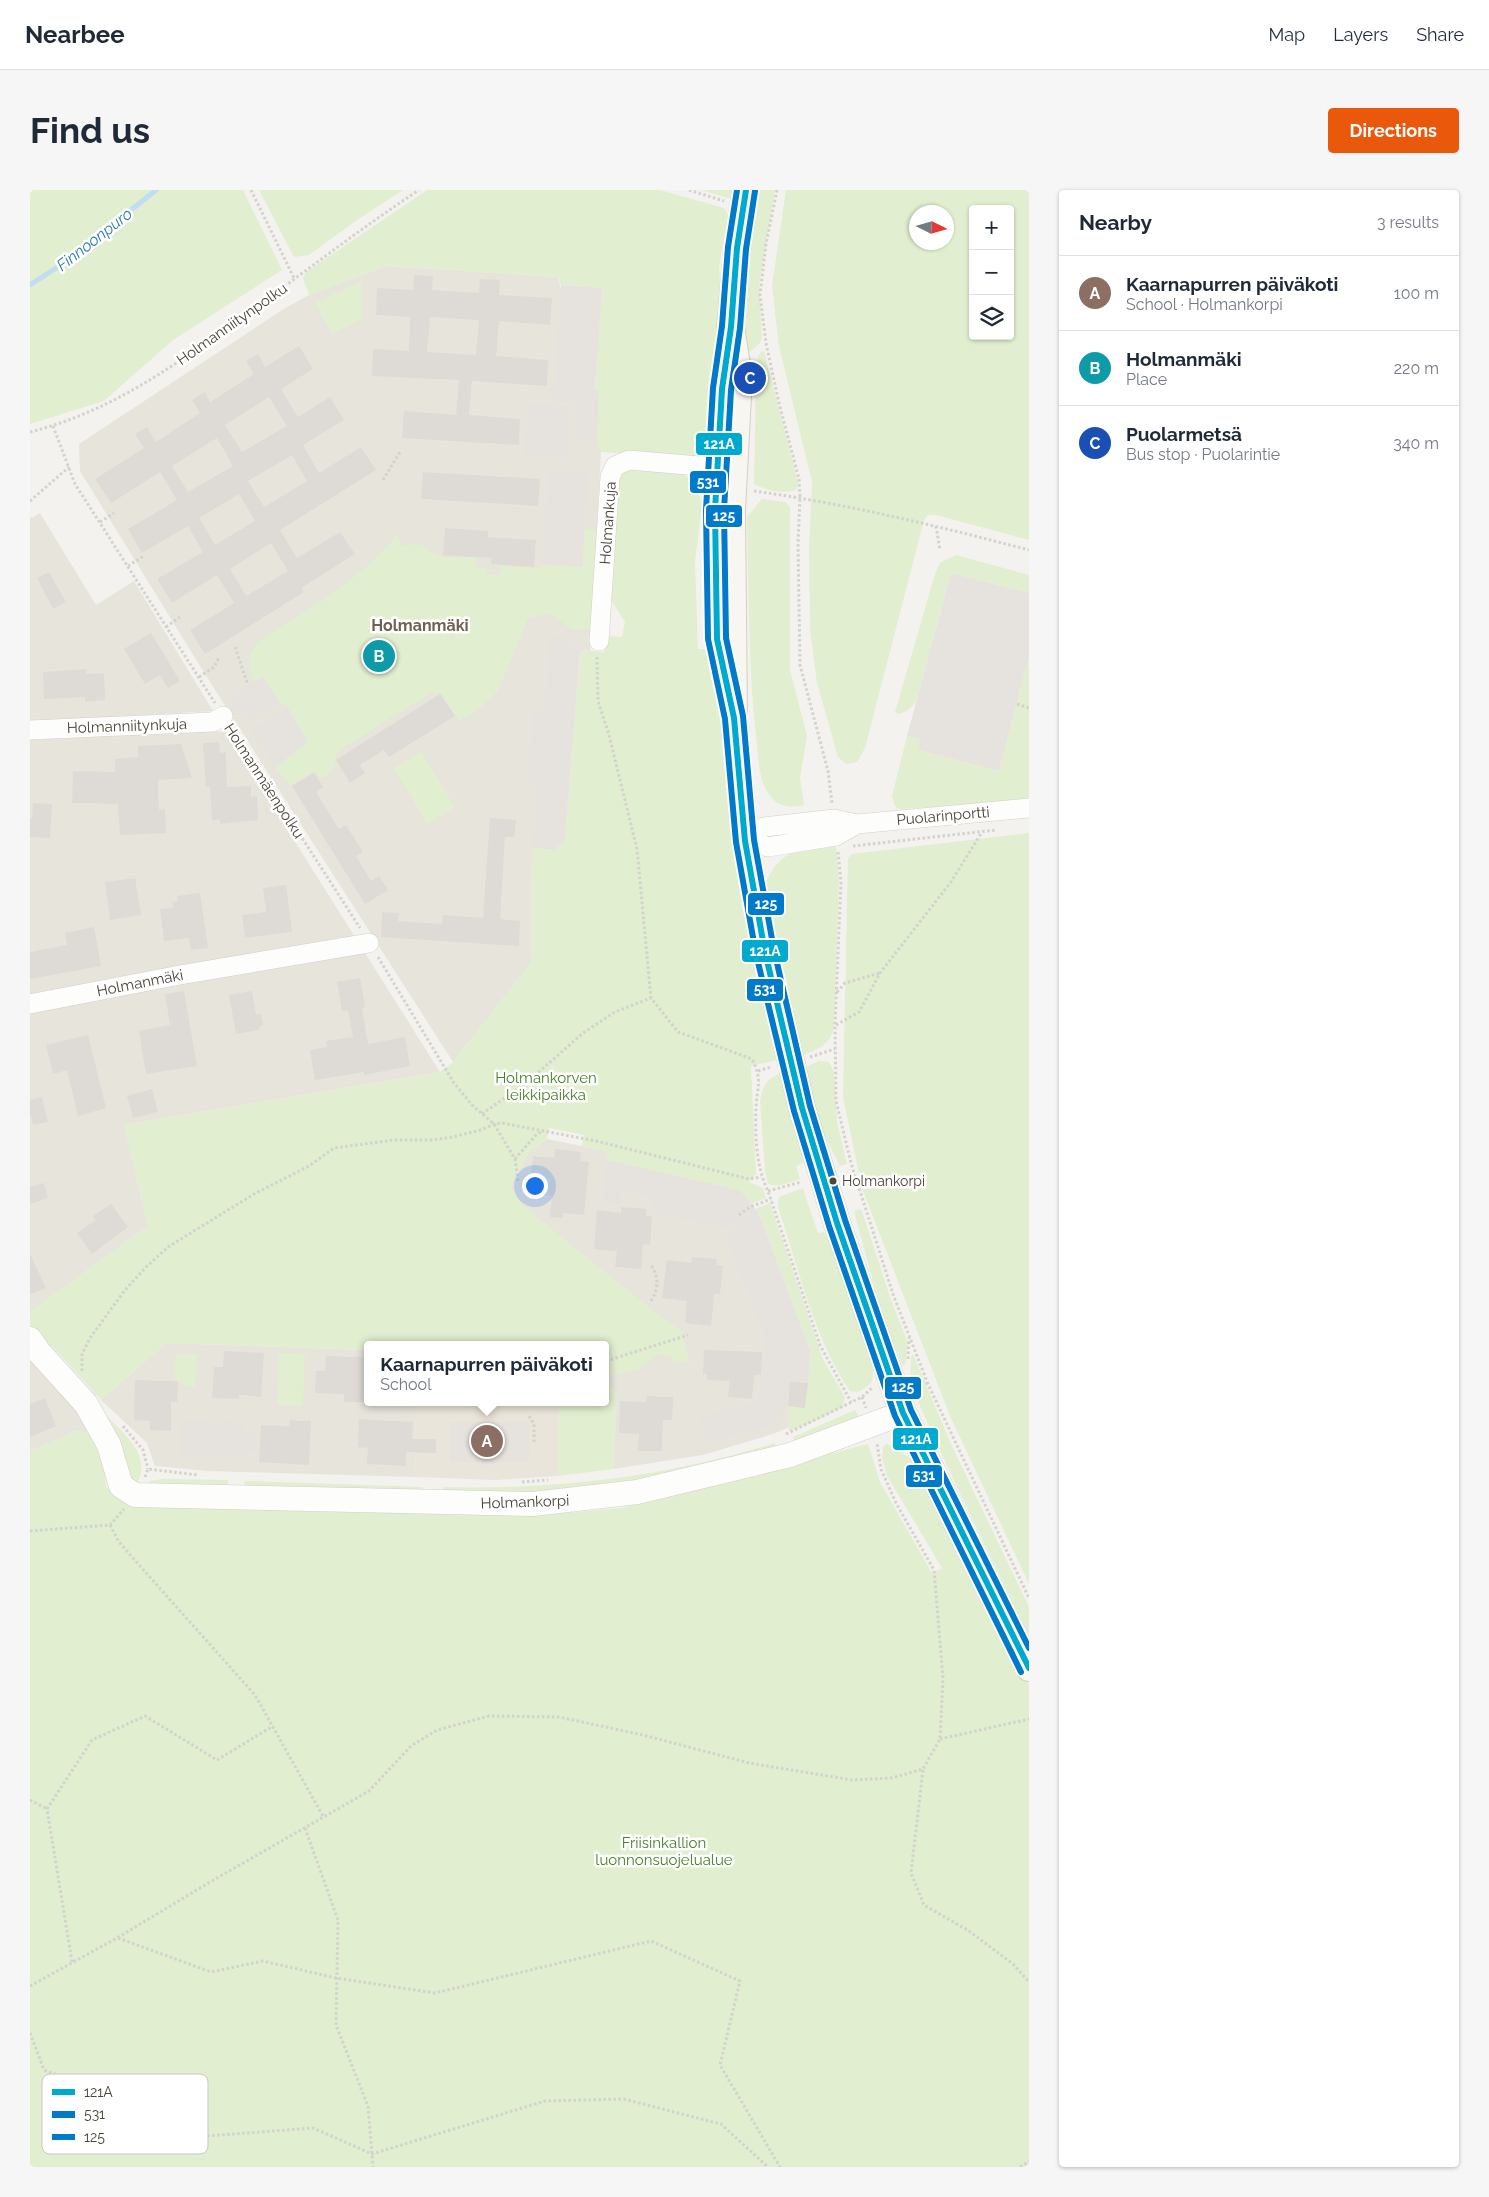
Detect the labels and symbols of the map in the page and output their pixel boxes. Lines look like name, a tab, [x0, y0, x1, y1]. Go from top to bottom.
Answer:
water label: Finnoonpuro	[53, 204, 136, 275]
north arrow	[909, 205, 954, 250]
street label: Holmanniitynpolku	[173, 279, 291, 369]
pin: C	[734, 359, 766, 397]
line badge: 121A	[695, 432, 743, 456]
text: 121A	[703, 436, 735, 452]
line badge: 531	[689, 470, 727, 494]
text: 531	[697, 474, 719, 490]
street label: Holmankuja	[596, 481, 620, 565]
line badge: 125	[705, 504, 743, 528]
text: 125	[713, 508, 736, 524]
district label: Holmanmäki	[371, 616, 469, 635]
pin: B	[363, 637, 395, 675]
street label: Holmanniitynkuja	[67, 715, 187, 737]
street label: Holmanmäenpolku	[220, 720, 308, 842]
street label: Puolarinportti	[896, 803, 990, 829]
line badge: 125	[747, 892, 785, 916]
text: 125	[755, 896, 778, 912]
line badge: 121A	[741, 939, 789, 963]
text: 121A	[749, 943, 781, 959]
street label: Holmanmäki	[95, 966, 185, 1000]
line badge: 531	[746, 978, 784, 1002]
text: 531	[754, 981, 776, 997]
park label: Holmankorven leikkipaikka	[495, 1069, 597, 1104]
your location	[522, 1173, 548, 1199]
place label: Holmankorpi	[842, 1173, 925, 1189]
marker: Holmankorpi	[828, 1176, 838, 1186]
line badge: 125	[884, 1376, 922, 1400]
text: 125	[892, 1379, 915, 1395]
pin: A	[471, 1422, 503, 1460]
line badge: 121A	[892, 1427, 939, 1451]
text: 121A	[900, 1431, 932, 1447]
line badge: 531	[905, 1464, 943, 1488]
text: 531	[913, 1467, 935, 1483]
street label: Holmankorpi	[480, 1491, 570, 1513]
park label: Friisinkallion luonnonsuojelualue	[595, 1834, 733, 1869]
legend	[42, 2074, 208, 2154]
text: 121A	[84, 2084, 113, 2100]
text: 531	[84, 2106, 105, 2122]
text: 125	[84, 2129, 105, 2145]

